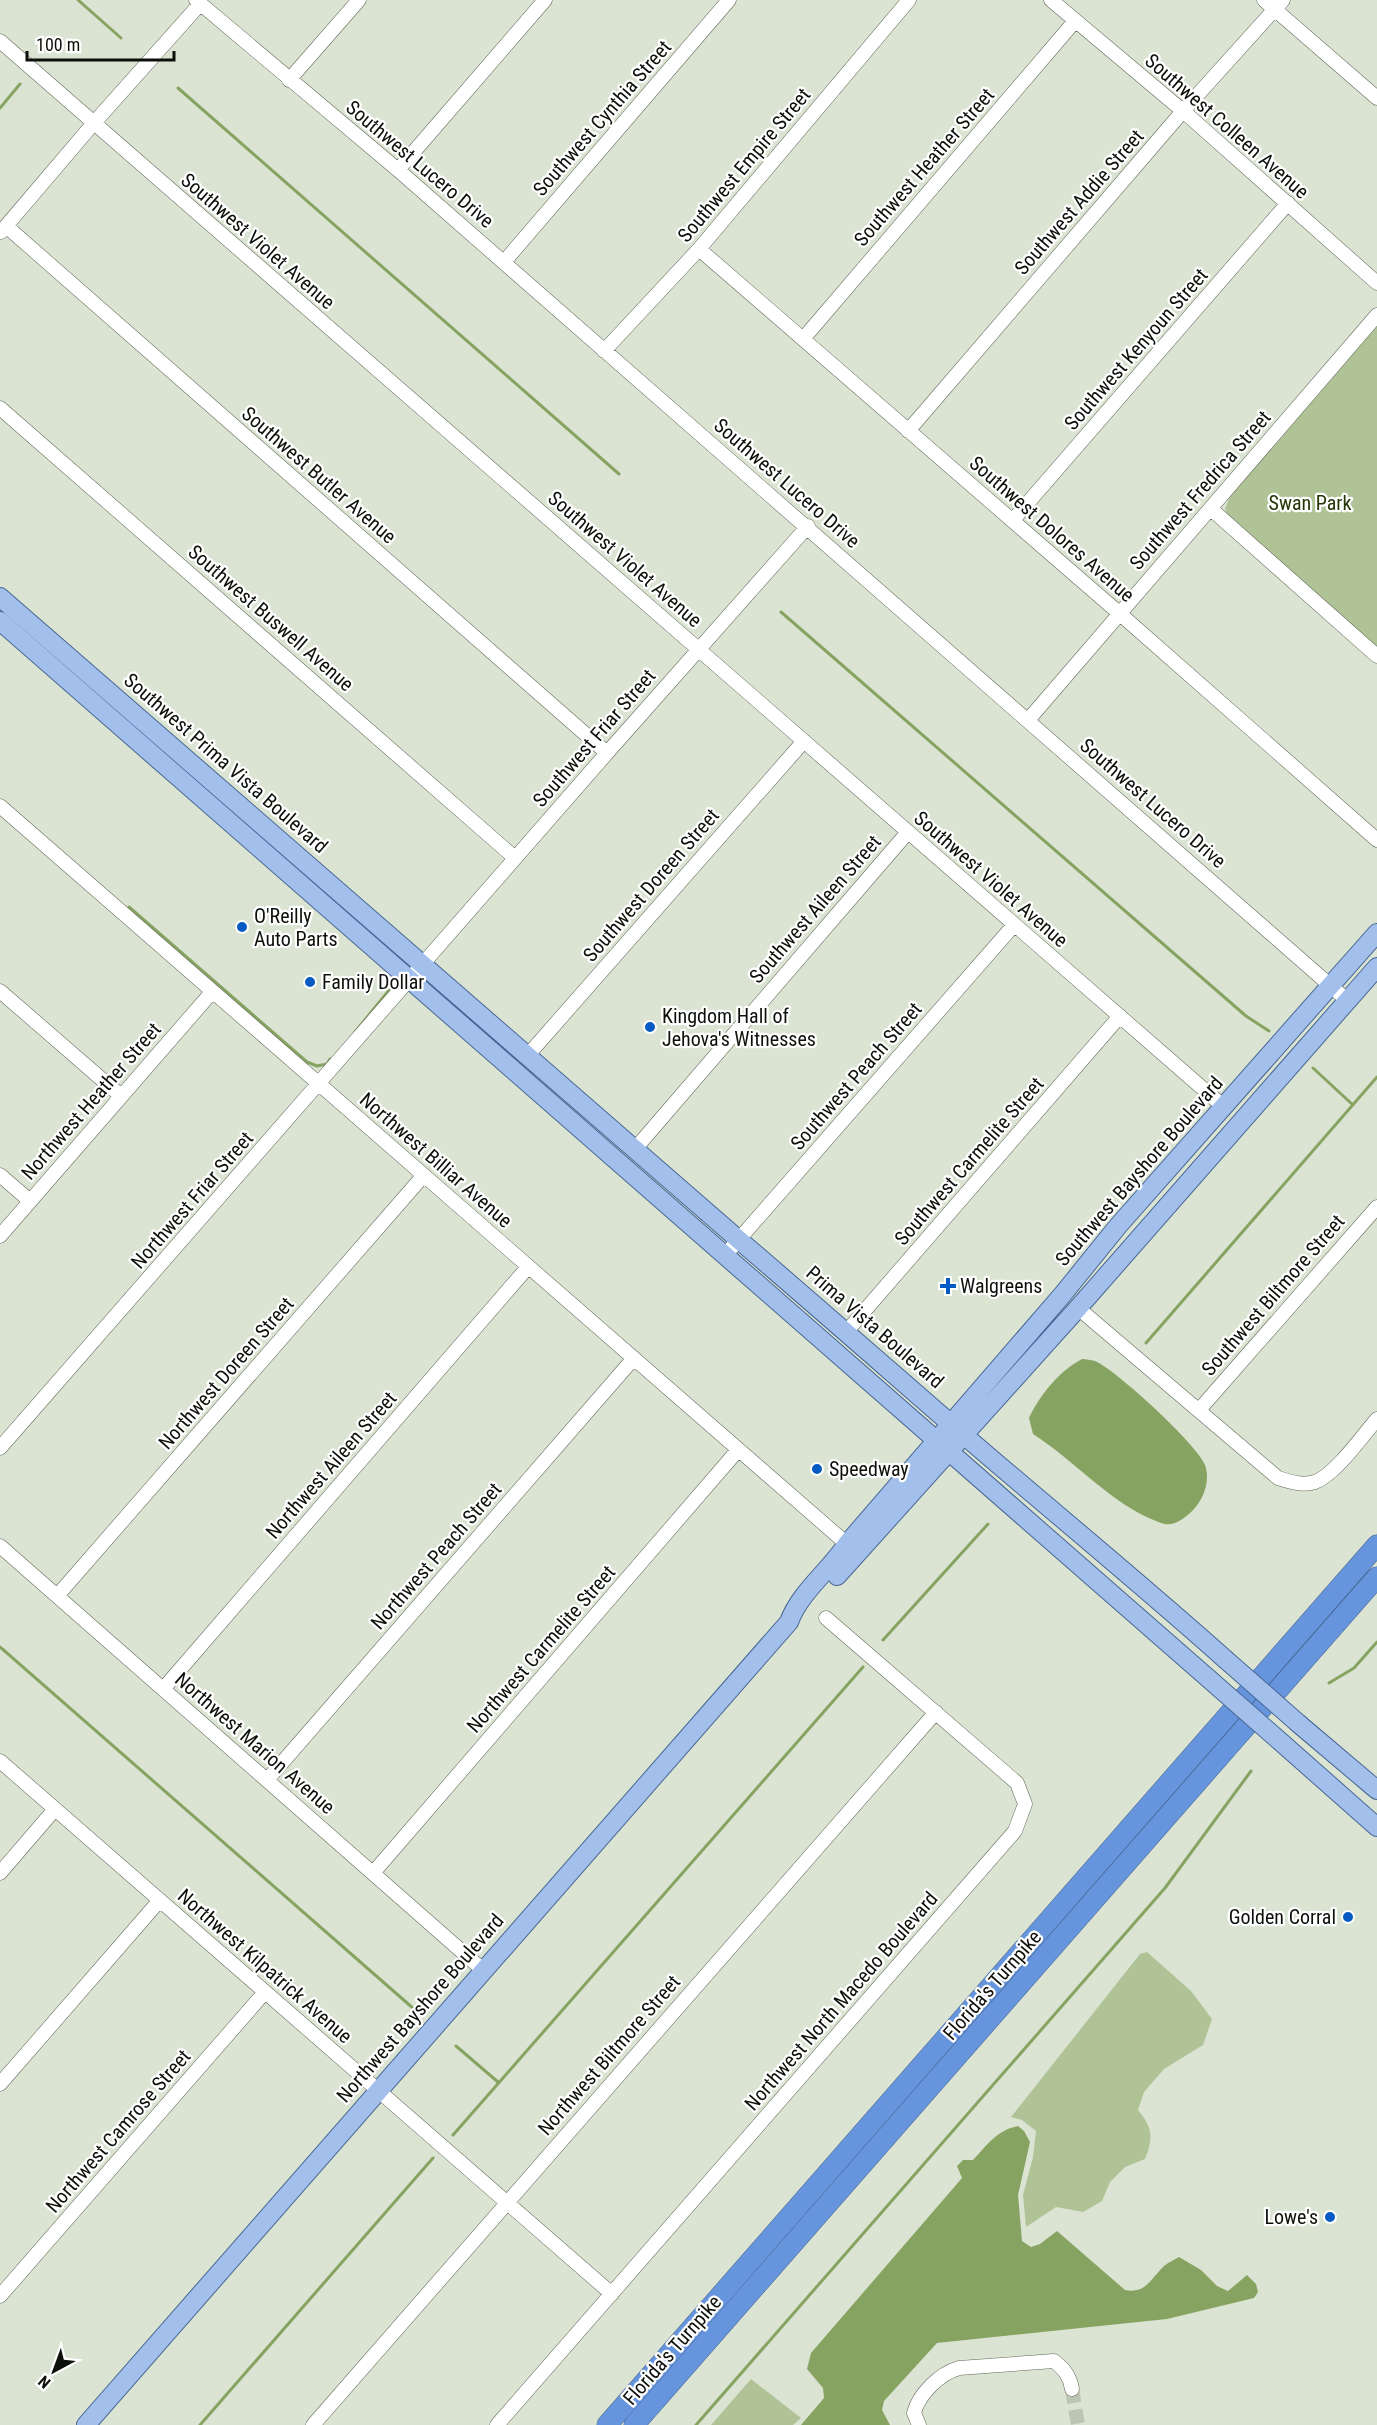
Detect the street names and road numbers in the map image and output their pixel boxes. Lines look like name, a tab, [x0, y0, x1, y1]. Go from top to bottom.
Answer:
street label: Southwest Cynthia Street	[528, 35, 676, 201]
street label: Southwest Colleen Avenue	[1140, 48, 1314, 204]
street label: Southwest Empire Street	[673, 83, 816, 247]
street label: Southwest Heather Street	[849, 83, 999, 251]
street label: Southwest Lucero Drive	[341, 95, 499, 233]
street label: Southwest Addie Street	[1009, 124, 1149, 279]
street label: Southwest Violet Avenue	[176, 168, 340, 314]
street label: Southwest Kenyoun Street	[1059, 263, 1213, 435]
street label: Southwest Butler Avenue	[237, 402, 401, 548]
street label: Southwest Fredrica Street	[1124, 405, 1276, 575]
street label: Southwest Lucero Drive	[709, 413, 865, 553]
street label: Southwest Dolores Avenue	[965, 451, 1139, 607]
street label: Southwest Violet Avenue	[543, 486, 707, 632]
street label: Southwest Buswell Avenue	[183, 540, 359, 696]
street label: Southwest Friar Street	[528, 664, 660, 812]
street label: Southwest Prima Vista Boulevard	[119, 668, 333, 858]
street label: Southwest Lucero Drive	[1075, 733, 1231, 873]
street label: Southwest Doreen Street	[578, 804, 724, 966]
street label: Southwest Violet Avenue	[909, 806, 1073, 952]
street label: Southwest Aileen Street	[744, 830, 886, 988]
street label: Southwest Peach Street	[785, 997, 927, 1155]
street label: Northwest Heather Street	[16, 1017, 166, 1185]
street label: Southwest Bayshore Boulevard	[1050, 1071, 1228, 1271]
street label: Southwest Carmelite Street	[889, 1072, 1049, 1250]
street label: Northwest Billiar Avenue	[355, 1087, 517, 1233]
street label: Northwest Friar Street	[126, 1126, 258, 1273]
street label: Southwest Biltmore Street	[1197, 1210, 1350, 1380]
street label: Prima Vista Boulevard	[801, 1261, 949, 1393]
street label: Northwest Doreen Street	[153, 1292, 299, 1454]
street label: Northwest Aileen Street	[261, 1386, 402, 1544]
street label: Northwest Peach Street	[366, 1478, 506, 1634]
street label: Northwest Carmelite Street	[462, 1560, 620, 1738]
street label: Northwest Marion Avenue	[170, 1667, 340, 1819]
street label: Northwest Kilpatrick Avenue	[173, 1884, 357, 2048]
street label: Northwest North Macedo Boulevard	[739, 1887, 943, 2115]
street label: Northwest Bayshore Boulevard	[331, 1909, 509, 2107]
street label: Florida's Turnpike	[938, 1925, 1046, 2045]
street label: Northwest Biltmore Street	[533, 1970, 685, 2140]
street label: Northwest Camrose Street	[41, 2044, 195, 2218]
street label: Florida's Turnpike	[618, 2290, 726, 2410]

